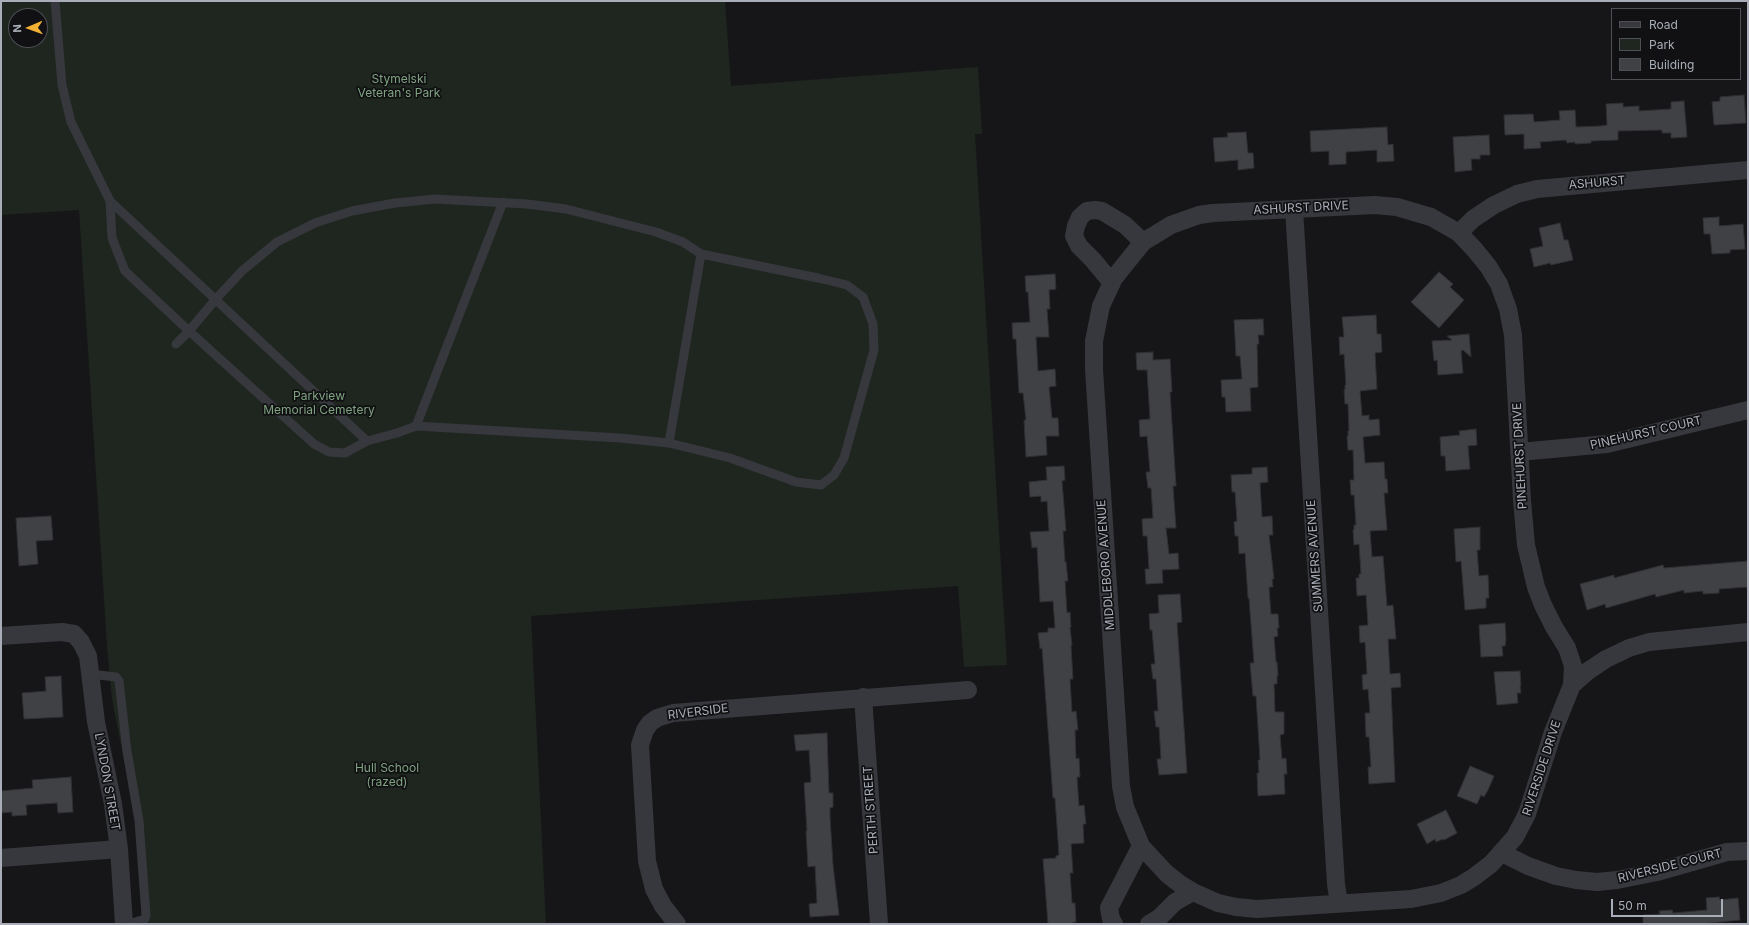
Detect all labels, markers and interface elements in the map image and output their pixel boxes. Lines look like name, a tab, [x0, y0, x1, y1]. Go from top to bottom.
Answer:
north arrow	[8, 8, 48, 48]
legend	[1611, 8, 1741, 80]
text: Road	[1649, 17, 1678, 32]
text: N	[10, 24, 24, 33]
text: Park	[1649, 37, 1675, 52]
text: Building	[1649, 57, 1694, 72]
park label: Stymelski Veteran's Park	[358, 72, 440, 100]
street label: ASHURST	[1568, 173, 1626, 193]
street label: ASHURST DRIVE	[1253, 198, 1349, 218]
park label: Parkview Memorial Cemetery	[263, 389, 375, 417]
street label: PINEHURST DRIVE	[1510, 402, 1530, 510]
street label: PINEHURST COURT	[1589, 413, 1703, 453]
street label: MIDDLEBORO AVENUE	[1094, 499, 1118, 631]
street label: SUMMERS AVENUE	[1304, 499, 1326, 613]
street label: RIVERSIDE	[667, 701, 729, 723]
street label: RIVERSIDE DRIVE	[1520, 718, 1564, 818]
street label: LYNDON STREET	[91, 732, 123, 832]
park label: Hull School (razed)	[355, 761, 419, 789]
street label: PERTH STREET	[861, 766, 881, 854]
street label: RIVERSIDE COURT	[1617, 846, 1723, 886]
scale bar	[1613, 891, 1725, 917]
text: 50 m	[1618, 898, 1647, 913]

